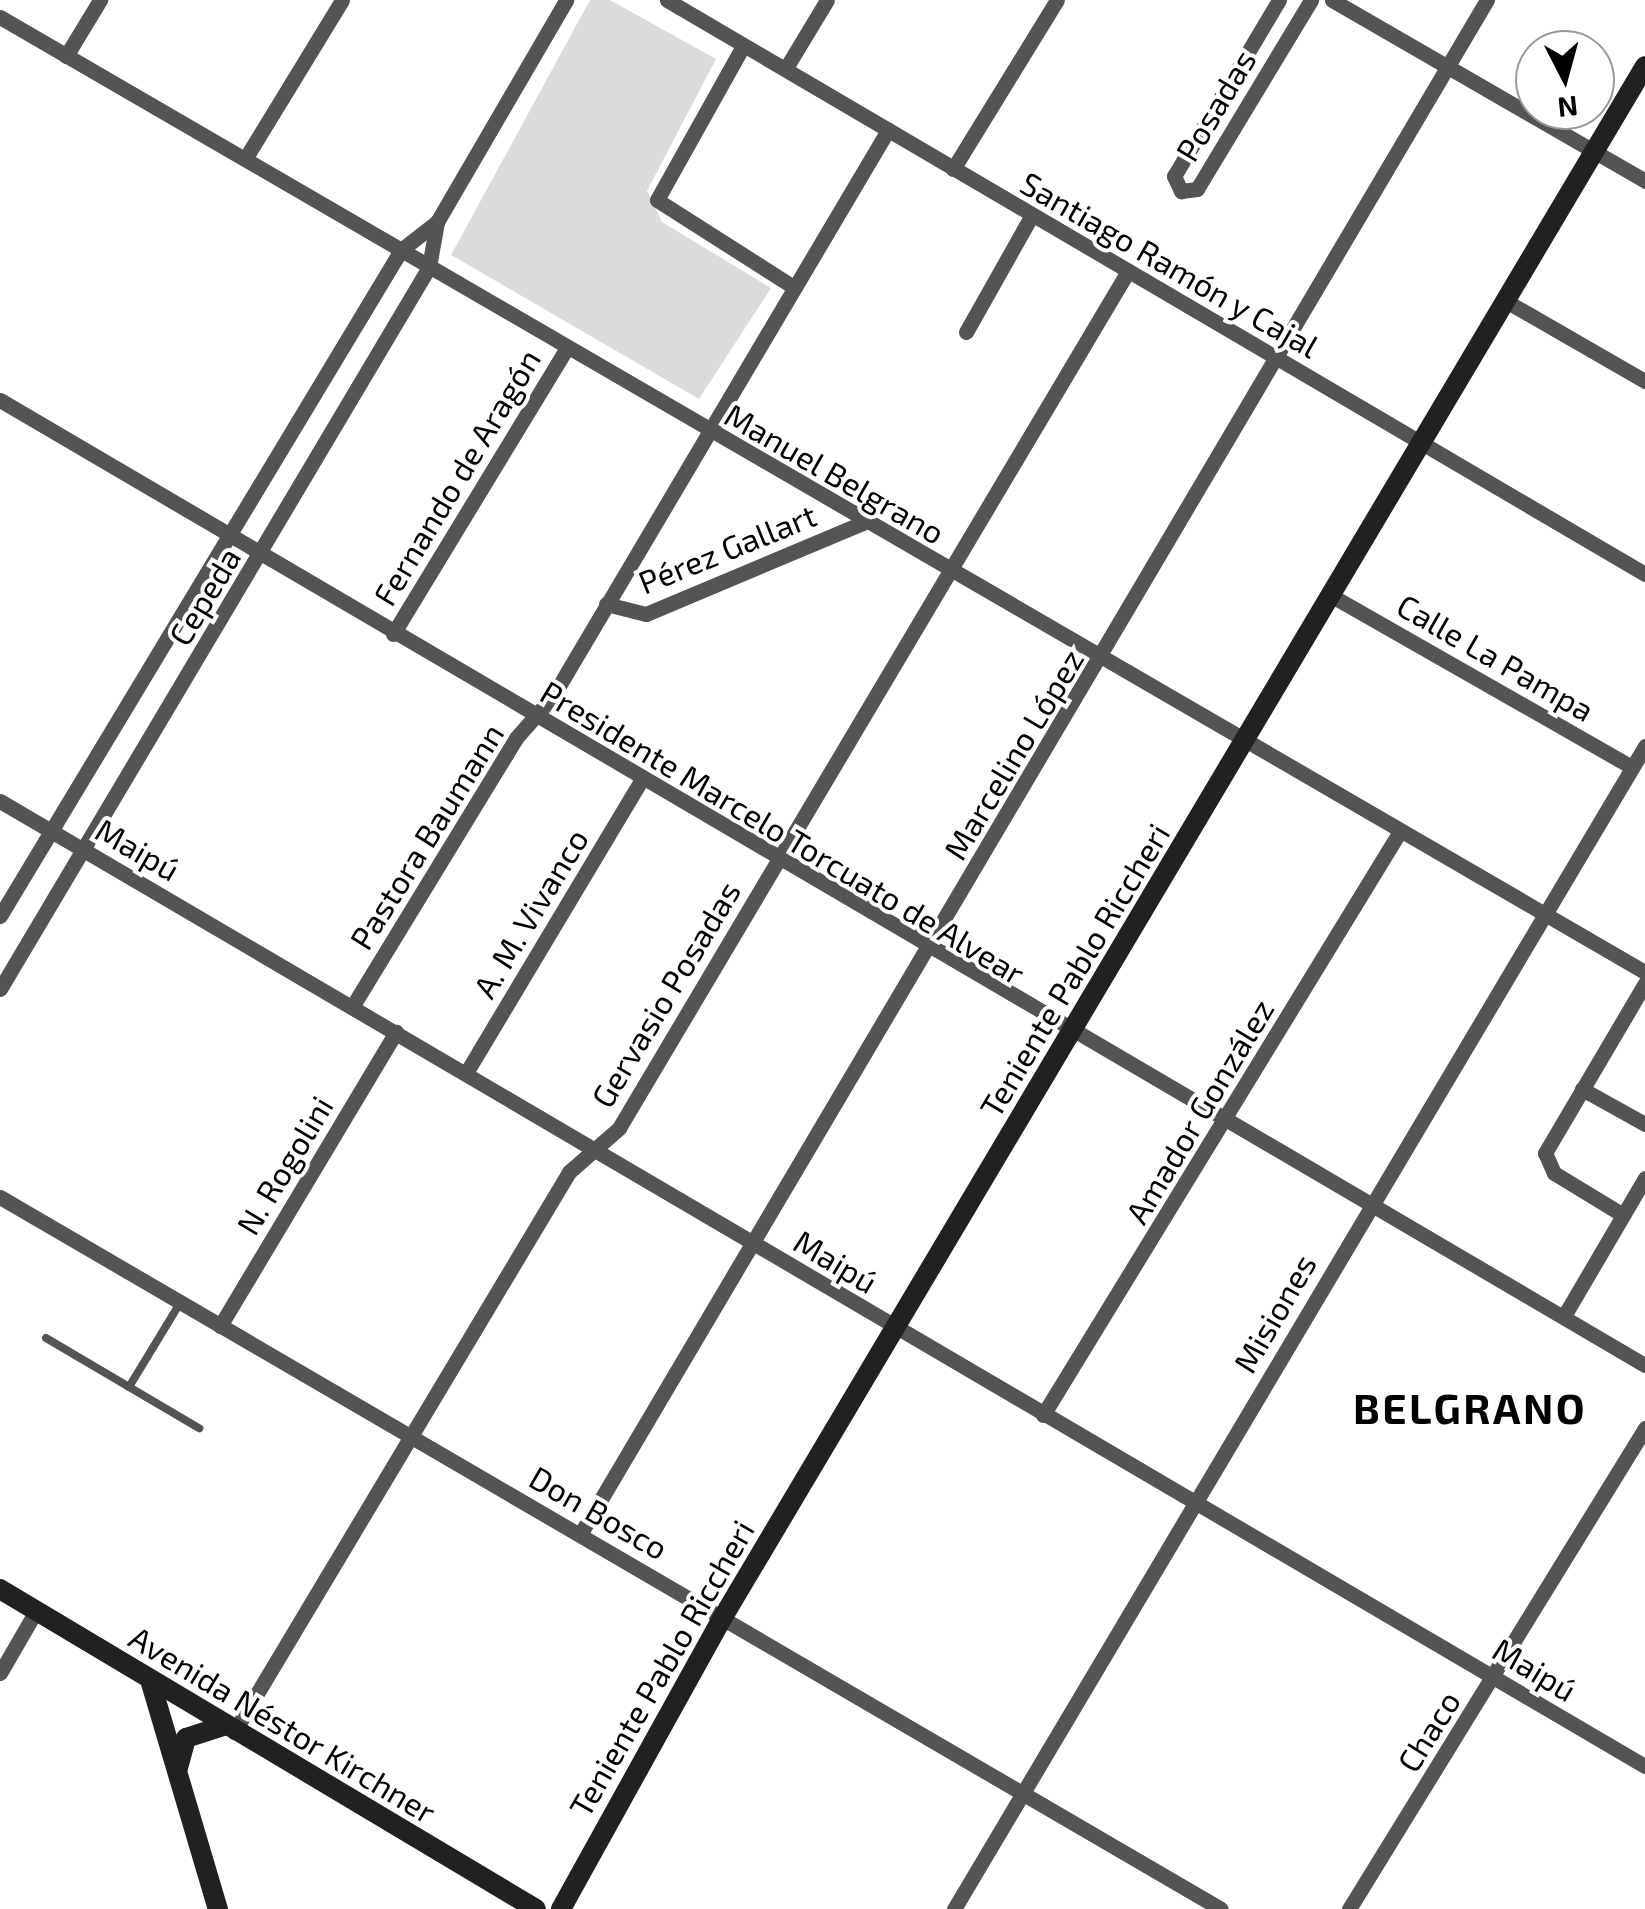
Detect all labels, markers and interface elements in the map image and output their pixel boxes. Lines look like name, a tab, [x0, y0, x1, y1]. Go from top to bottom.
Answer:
north arrow	[1515, 30, 1615, 130]
street label: Posadas	[1167, 42, 1263, 168]
text: N	[1556, 90, 1580, 126]
street label: Santiago Ramón y Cajal	[1014, 163, 1326, 365]
street label: Fernando de Aragón	[364, 342, 548, 612]
street label: Manuel Belgrano	[718, 394, 952, 552]
street label: Pérez Gallart	[633, 495, 821, 601]
street label: Cepeda	[160, 540, 248, 652]
street label: Calle La Pampa	[1391, 585, 1601, 729]
street label: Marcelino López	[935, 642, 1091, 866]
street label: Presidente Marcelo Torcuato de Alvear	[534, 672, 1032, 992]
street label: Pastora Baumann	[341, 716, 511, 956]
street label: Maipú	[89, 810, 187, 888]
street label: Teniente Pablo Riccheri	[971, 816, 1177, 1124]
street label: A. M. Vivanco	[464, 821, 596, 1005]
street label: Gervasio Posadas	[582, 874, 748, 1114]
street label: Amador González	[1117, 992, 1281, 1230]
street label: N. Rogolini	[228, 1089, 340, 1241]
street label: Maipú	[787, 1221, 885, 1301]
street label: Misiones	[1225, 1247, 1323, 1379]
district label: BELGRANO	[1353, 1382, 1587, 1432]
street label: Don Bosco	[523, 1457, 675, 1567]
street label: Teniente Pablo Riccheri	[560, 1513, 762, 1823]
street label: Avenida Néstor Kirchner	[123, 1617, 443, 1831]
street label: Maipú	[1486, 1629, 1584, 1709]
street label: Chaco	[1388, 1684, 1468, 1778]

